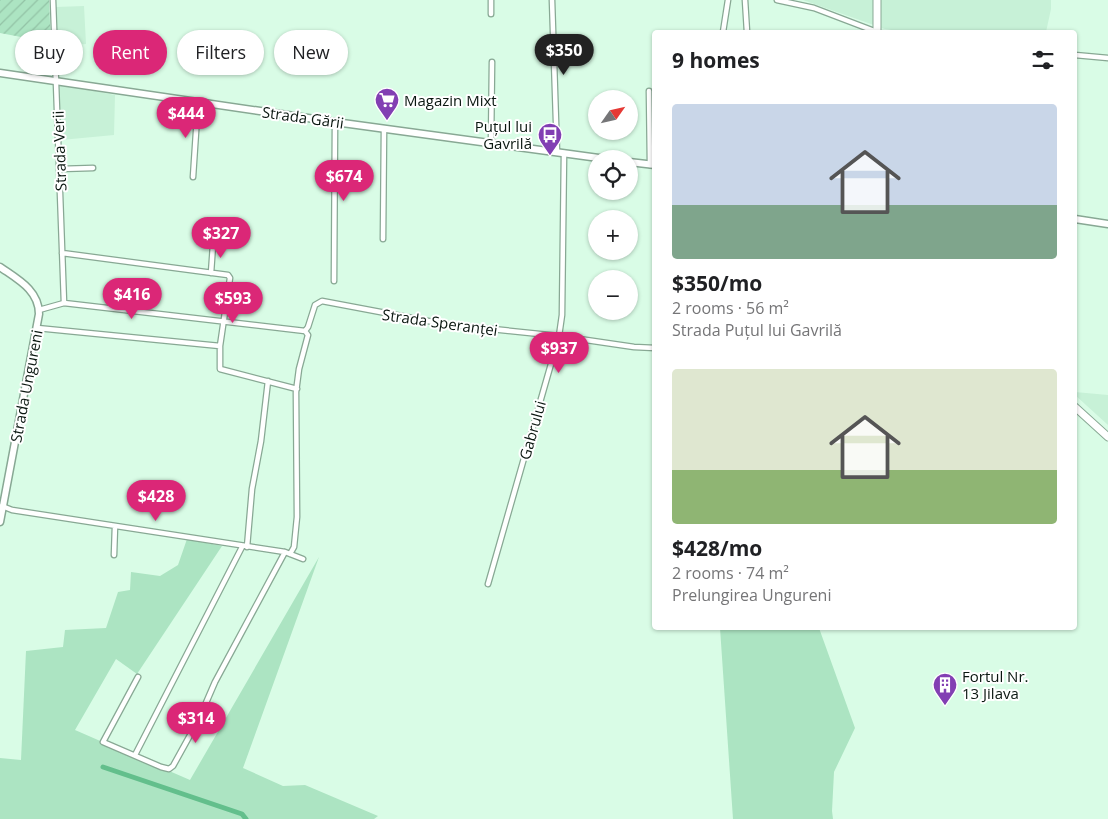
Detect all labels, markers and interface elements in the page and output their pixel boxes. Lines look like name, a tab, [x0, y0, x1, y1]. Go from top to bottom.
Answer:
chip: Buy	[15, 30, 83, 75]
chip: Rent	[93, 30, 167, 75]
chip: Filters	[177, 30, 264, 75]
chip: New	[274, 30, 348, 75]
pin: $350	[534, 34, 594, 76]
text: $350	[546, 39, 582, 61]
text: 9 homes	[672, 46, 760, 74]
icon: filters	[1029, 46, 1057, 74]
supermarket icon: Magazin Mixt	[374, 87, 400, 121]
place label: Magazin Mixt	[404, 90, 497, 110]
north arrow	[588, 90, 638, 140]
map controls	[588, 90, 638, 320]
pin: $444	[156, 96, 216, 139]
street label: Strada Gării	[261, 101, 345, 133]
text: $444	[168, 102, 204, 124]
street label: Strada Verii	[48, 110, 70, 192]
place label: Puțul lui Gavrilă	[475, 116, 532, 153]
bus stop icon: Puțul lui Gavrilă	[537, 122, 563, 156]
icon: home	[820, 137, 910, 227]
button: locate	[588, 150, 638, 200]
pin: $674	[314, 160, 374, 202]
text: $674	[326, 165, 362, 187]
button: +	[588, 210, 638, 260]
pin: $327	[191, 216, 251, 259]
text: $327	[203, 222, 239, 244]
text: $350/mo	[672, 269, 762, 297]
button: −	[588, 270, 638, 320]
pin: $416	[102, 278, 162, 320]
pin: $593	[203, 282, 263, 324]
text: $416	[114, 283, 150, 305]
text: $593	[215, 287, 251, 309]
text: 2 rooms · 56 m²	[672, 297, 789, 319]
street label: Strada Speranței	[381, 304, 499, 340]
text: Strada Puțul lui Gavrilă	[672, 319, 842, 341]
street label: Strada Ungureni	[5, 328, 47, 444]
pin: $937	[529, 332, 589, 374]
text: $937	[541, 337, 577, 359]
street label: Gabrului	[514, 398, 550, 462]
icon: home	[820, 402, 910, 492]
pin: $428	[126, 480, 186, 522]
text: $428	[138, 485, 174, 507]
text: $428/mo	[672, 534, 762, 562]
text: 2 rooms · 74 m²	[672, 562, 789, 584]
text: Prelungirea Ungureni	[672, 584, 831, 606]
place label: Fortul Nr. 13 Jilava	[962, 666, 1029, 703]
building icon: Fortul Nr. 13 Jilava	[932, 672, 958, 706]
pin: $314	[166, 702, 226, 744]
text: $314	[178, 707, 214, 729]

